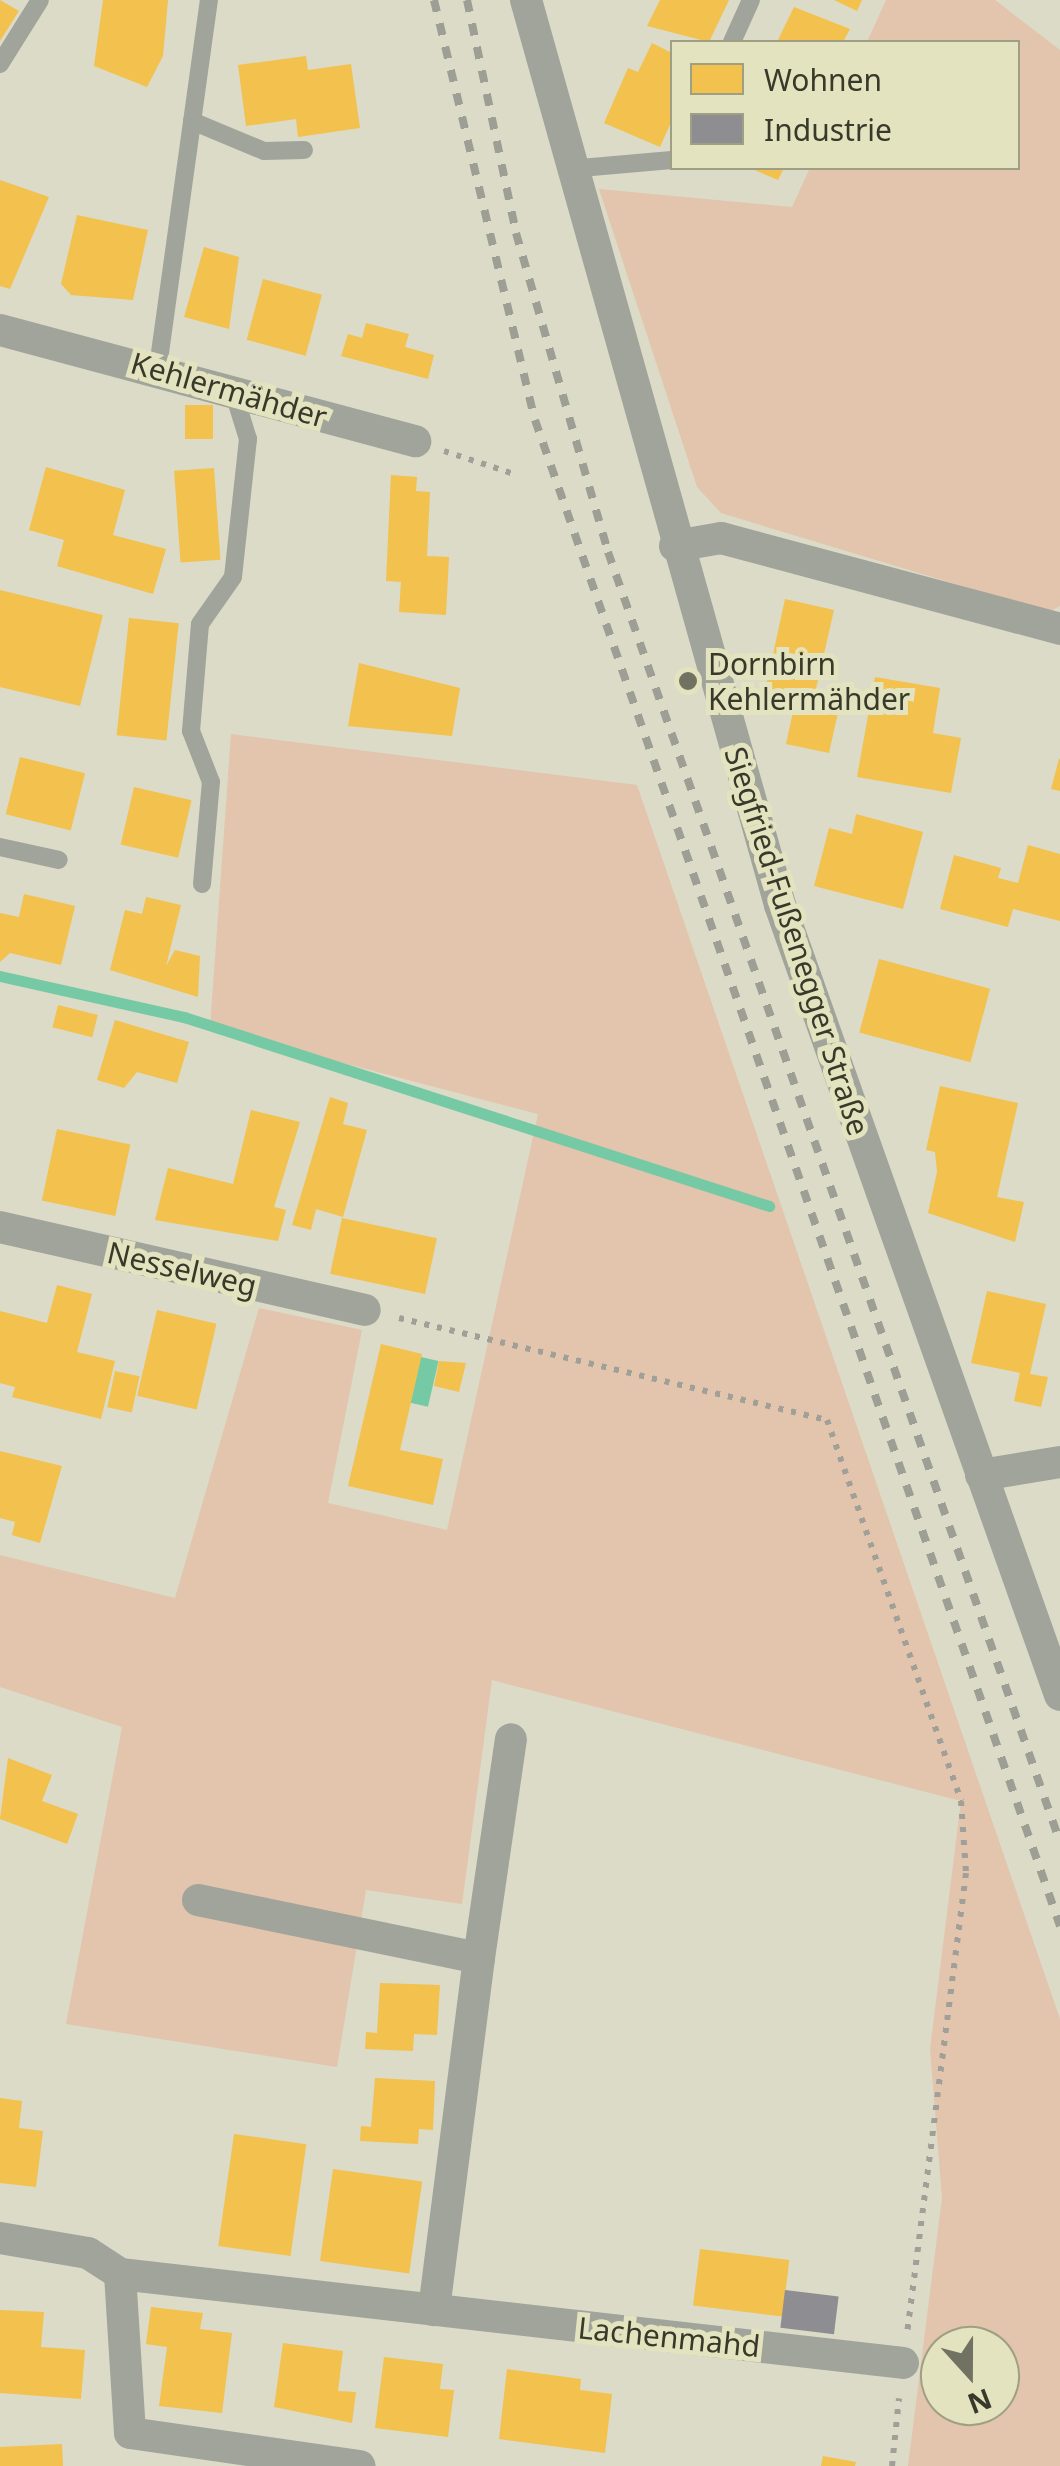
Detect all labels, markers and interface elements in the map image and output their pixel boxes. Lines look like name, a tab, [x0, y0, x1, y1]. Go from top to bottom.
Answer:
legend	[670, 40, 1020, 170]
text: Wohnen	[764, 59, 882, 100]
text: Industrie	[764, 109, 892, 150]
street label: Kehlermähder	[127, 345, 331, 435]
place label: Dornbirn Kehlermähder	[708, 646, 910, 716]
marker: Dornbirn Kehlermähder	[677, 670, 699, 692]
street label: Siegfried-Fußenegger Straße	[717, 742, 877, 1140]
street label: Nesselweg	[104, 1234, 260, 1304]
street label: Lachenmahd	[576, 2310, 762, 2364]
north arrow	[920, 2326, 1020, 2426]
text: N	[963, 2380, 997, 2424]

